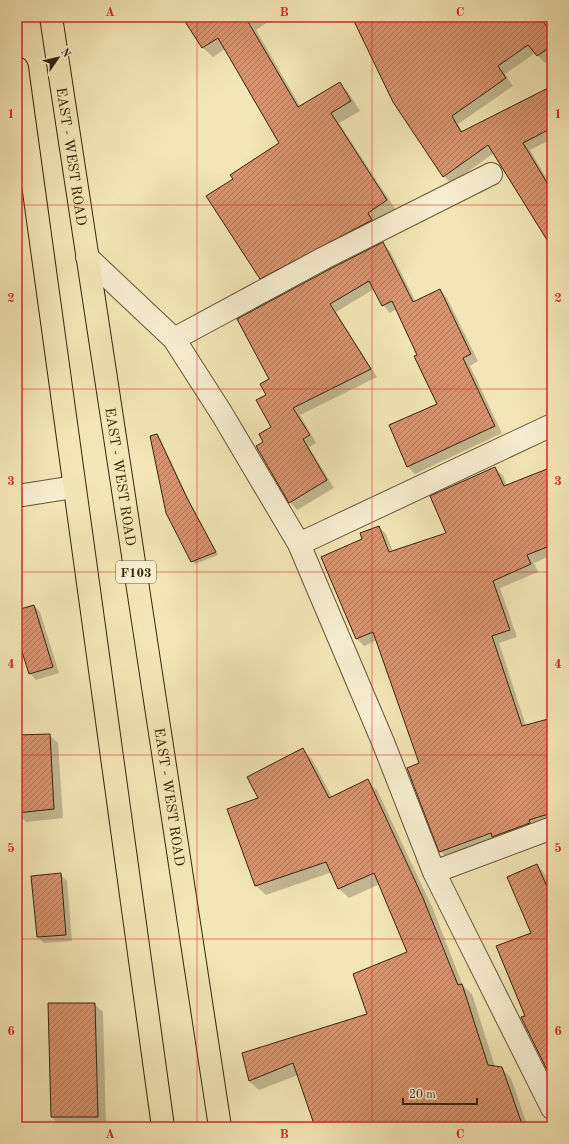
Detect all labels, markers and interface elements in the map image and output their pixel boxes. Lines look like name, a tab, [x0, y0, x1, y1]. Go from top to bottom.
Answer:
text: A	[105, 6, 115, 19]
text: B	[279, 6, 289, 19]
text: C	[456, 6, 464, 19]
north arrow	[38, 38, 78, 78]
text: N	[58, 47, 72, 60]
street label: EAST - WEST ROAD	[54, 86, 88, 227]
text: 1	[7, 108, 15, 121]
text: 1	[554, 108, 562, 121]
text: 2	[7, 292, 15, 305]
text: 2	[554, 292, 562, 305]
street label: EAST - WEST ROAD	[102, 407, 137, 547]
text: 3	[7, 475, 15, 488]
text: 3	[554, 475, 562, 488]
road number: F103	[116, 561, 156, 583]
text: 4	[7, 658, 15, 671]
text: 4	[554, 658, 562, 671]
street label: EAST - WEST ROAD	[152, 727, 187, 867]
text: 5	[7, 842, 15, 855]
text: 5	[554, 842, 562, 855]
text: 6	[7, 1025, 15, 1038]
text: 6	[554, 1025, 562, 1038]
scale bar	[403, 1080, 477, 1106]
text: 20 m	[409, 1089, 436, 1101]
text: A	[105, 1128, 115, 1141]
text: B	[279, 1128, 289, 1141]
text: C	[456, 1128, 464, 1141]

